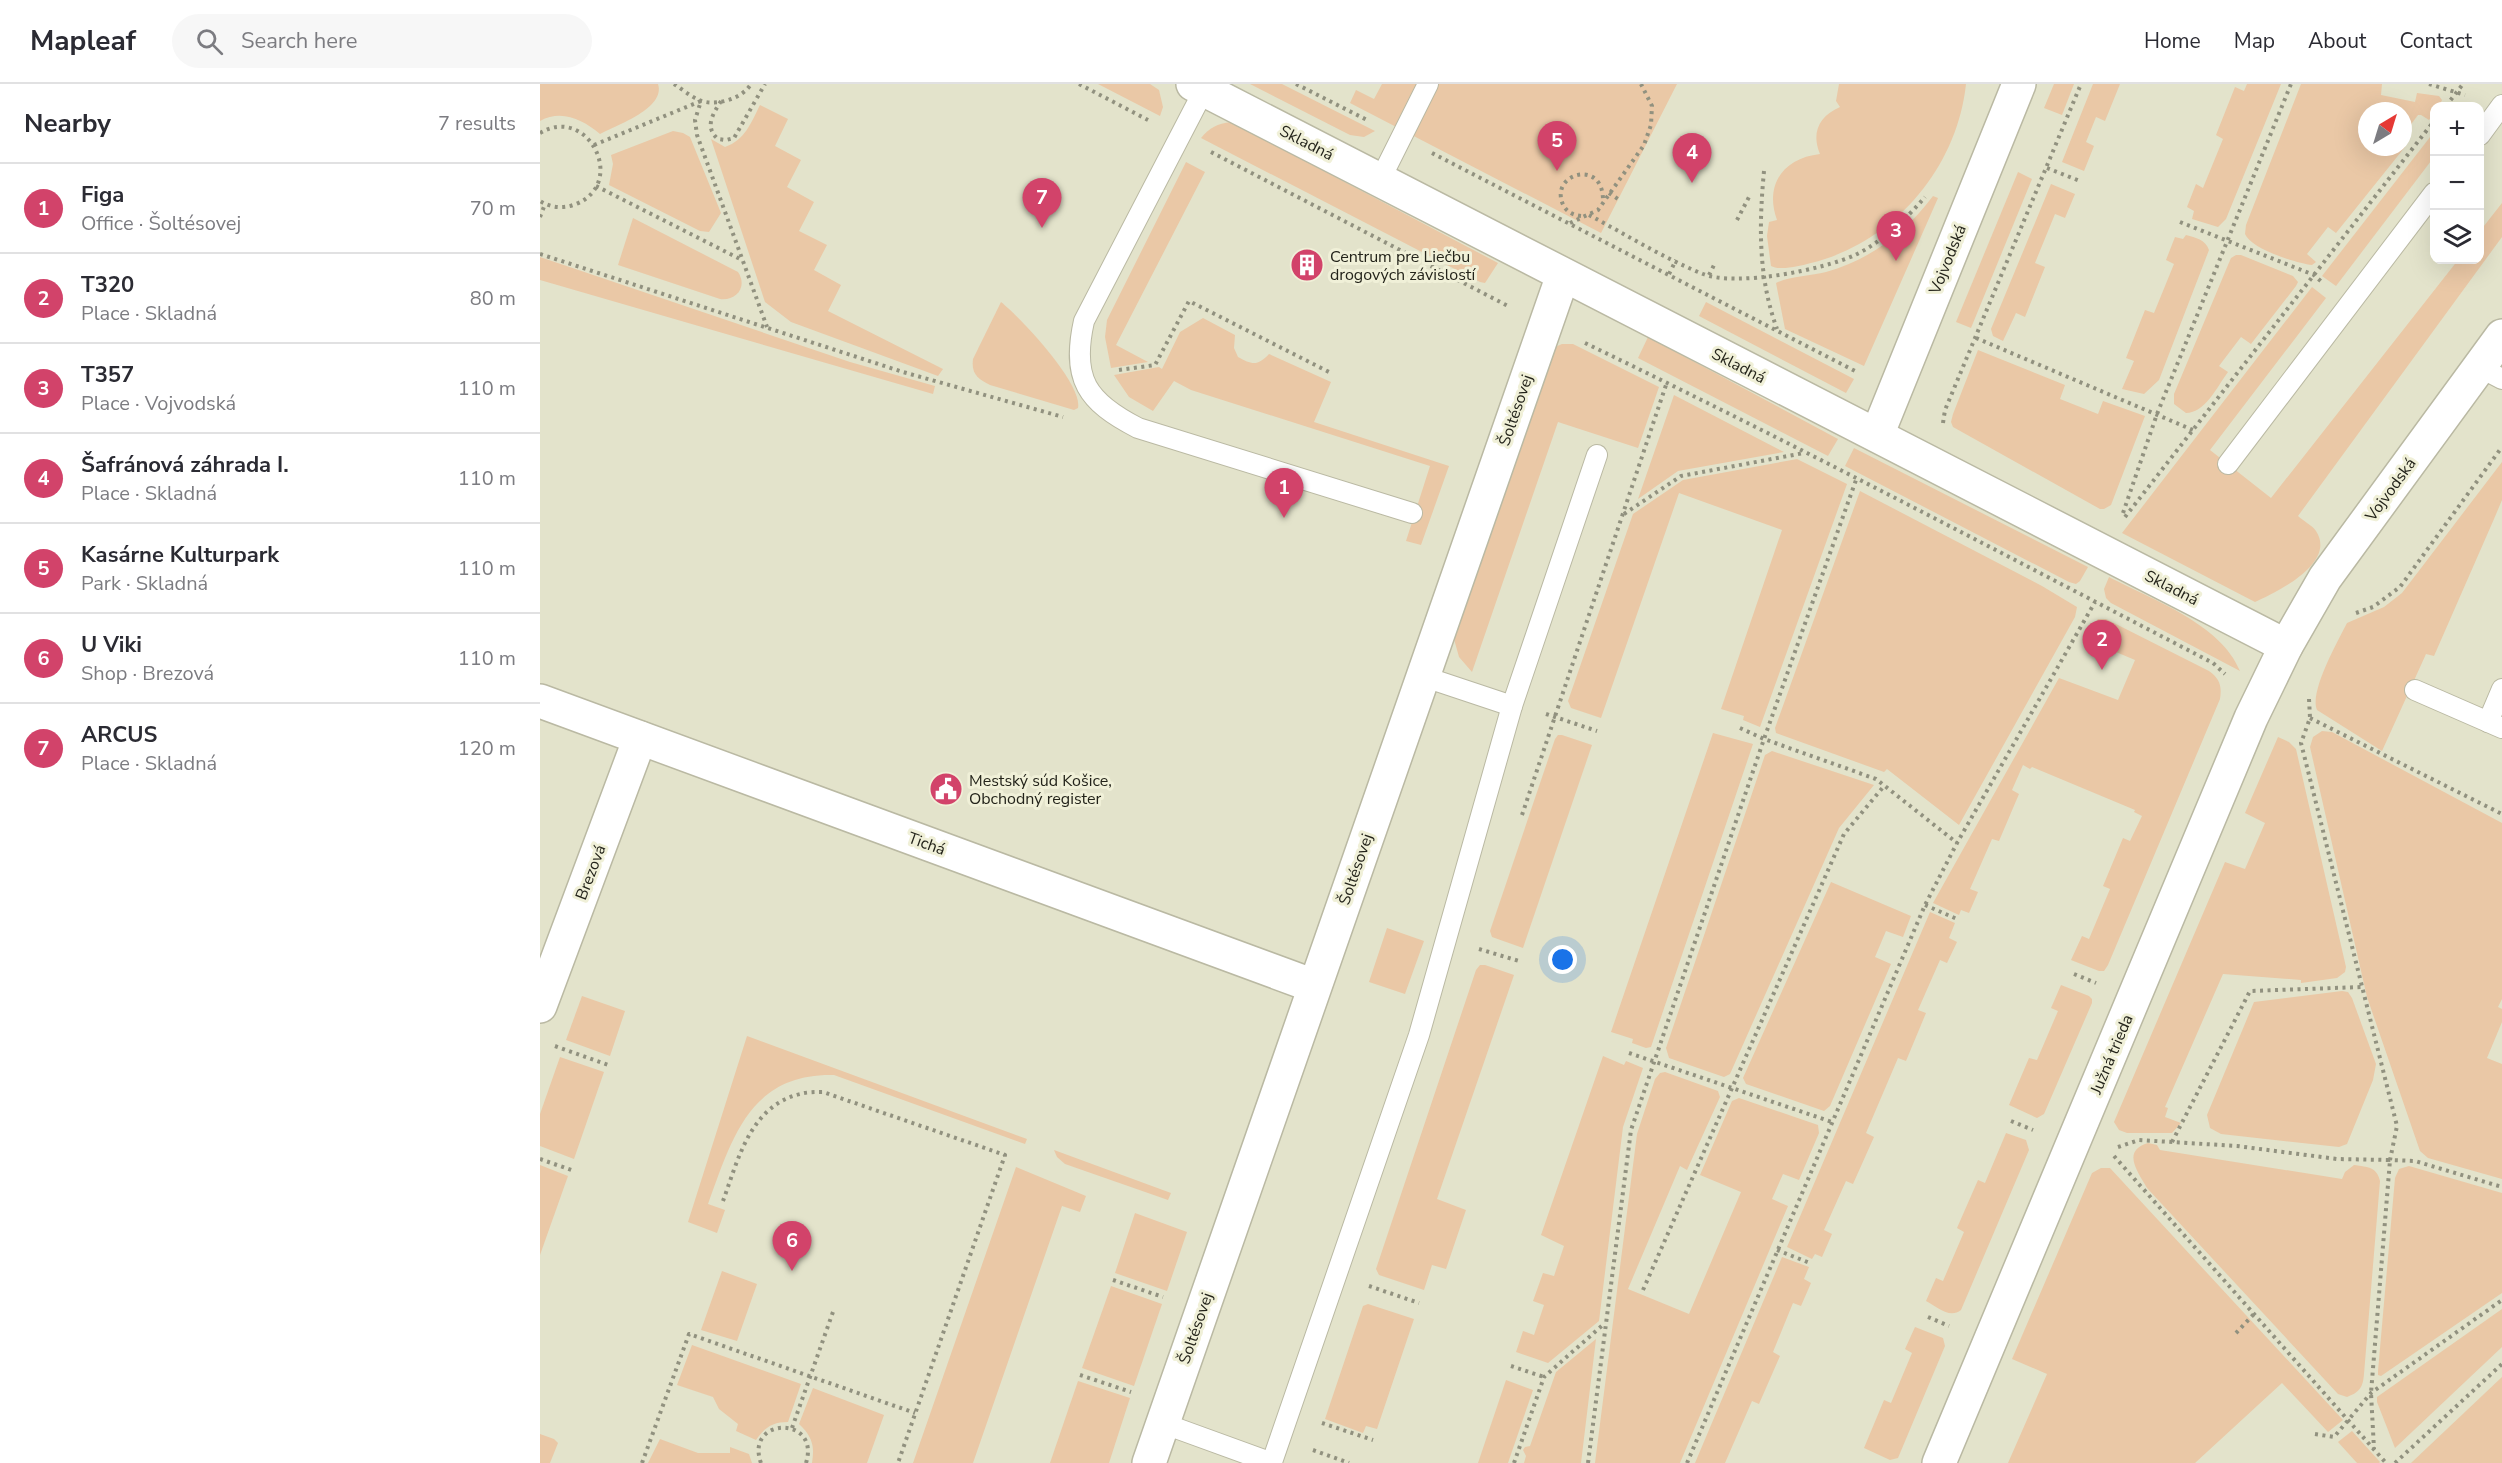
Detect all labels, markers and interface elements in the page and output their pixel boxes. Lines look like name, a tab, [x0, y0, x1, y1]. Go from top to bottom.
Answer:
search box	[172, 14, 592, 68]
text: Mapleaf	[30, 22, 136, 60]
icon: search	[193, 25, 226, 58]
text: Search here	[241, 26, 358, 56]
text: Home	[2144, 27, 2201, 55]
text: Map	[2234, 27, 2275, 55]
text: About	[2308, 27, 2366, 55]
text: Contact	[2399, 27, 2472, 55]
north arrow	[2358, 102, 2412, 156]
map controls	[2430, 102, 2484, 264]
button: +	[2430, 102, 2484, 156]
text: Nearby	[24, 106, 111, 141]
text: 7 results	[438, 110, 516, 137]
street label: Skladná	[1276, 120, 1337, 166]
pin: 5	[1538, 122, 1576, 171]
pin: 4	[1672, 134, 1712, 183]
button: −	[2430, 156, 2484, 210]
pin: 7	[1022, 178, 1062, 228]
text: Figa	[81, 180, 124, 210]
text: 1	[38, 195, 50, 222]
text: 70 m	[470, 195, 516, 222]
text: Office · Šoltésovej	[81, 210, 241, 237]
button: layers	[2430, 210, 2484, 264]
pin: 3	[1876, 212, 1916, 261]
street label: Vojvodská	[1924, 221, 1972, 298]
place label: Centrum pre Liečbu drogových závislostí	[1330, 246, 1476, 286]
building icon: Centrum pre Liečbu drogových závislostí	[1289, 247, 1325, 283]
text: T320	[81, 270, 134, 300]
text: 2	[38, 285, 50, 312]
text: 80 m	[470, 285, 516, 312]
text: Place · Skladná	[81, 300, 217, 327]
street label: Skladná	[1708, 343, 1769, 389]
text: T357	[81, 360, 134, 390]
street label: Šoltésovej	[1493, 372, 1538, 449]
text: 3	[38, 375, 50, 402]
text: 110 m	[458, 375, 516, 402]
text: Place · Vojvodská	[81, 390, 236, 417]
text: Šafránová záhrada I.	[81, 450, 289, 480]
street label: Vojvodská	[2360, 454, 2421, 526]
text: 4	[38, 465, 50, 492]
text: 110 m	[458, 465, 516, 492]
pin: 1	[1264, 468, 1304, 518]
text: Place · Skladná	[81, 480, 217, 507]
text: Kasárne Kulturpark	[81, 540, 279, 570]
text: 5	[38, 555, 50, 582]
text: 110 m	[458, 555, 516, 582]
street label: Skladná	[2141, 565, 2202, 611]
text: Park · Skladná	[81, 570, 208, 597]
pin: 2	[2082, 620, 2122, 670]
text: U Viki	[81, 630, 142, 660]
text: 6	[38, 645, 50, 672]
text: 110 m	[458, 645, 516, 672]
text: Shop · Brezová	[81, 660, 214, 687]
text: ARCUS	[81, 720, 157, 750]
text: 7	[38, 735, 50, 762]
text: 120 m	[458, 735, 516, 762]
text: Place · Skladná	[81, 750, 217, 777]
place label: Mestský súd Košice, Obchodný register	[969, 770, 1112, 810]
public building icon: Mestský súd Košice, Obchodný register	[928, 771, 964, 807]
street label: Tichá	[905, 827, 948, 861]
street label: Šoltésovej	[1333, 831, 1378, 908]
street label: Brezová	[570, 842, 612, 903]
your location	[1548, 945, 1577, 974]
street label: Južná trieda	[2085, 1011, 2139, 1099]
pin: 6	[772, 1222, 812, 1271]
street label: Šoltésovej	[1173, 1290, 1218, 1367]

